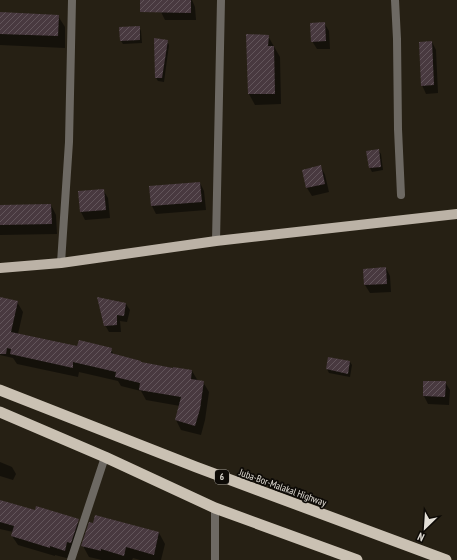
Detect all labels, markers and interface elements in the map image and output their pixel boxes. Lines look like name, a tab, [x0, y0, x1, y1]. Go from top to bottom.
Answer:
street label: Juba-Bor-Malakal Highway	[237, 465, 328, 509]
road number: 6	[215, 470, 229, 484]
north arrow	[405, 508, 445, 548]
text: N	[415, 529, 426, 545]

